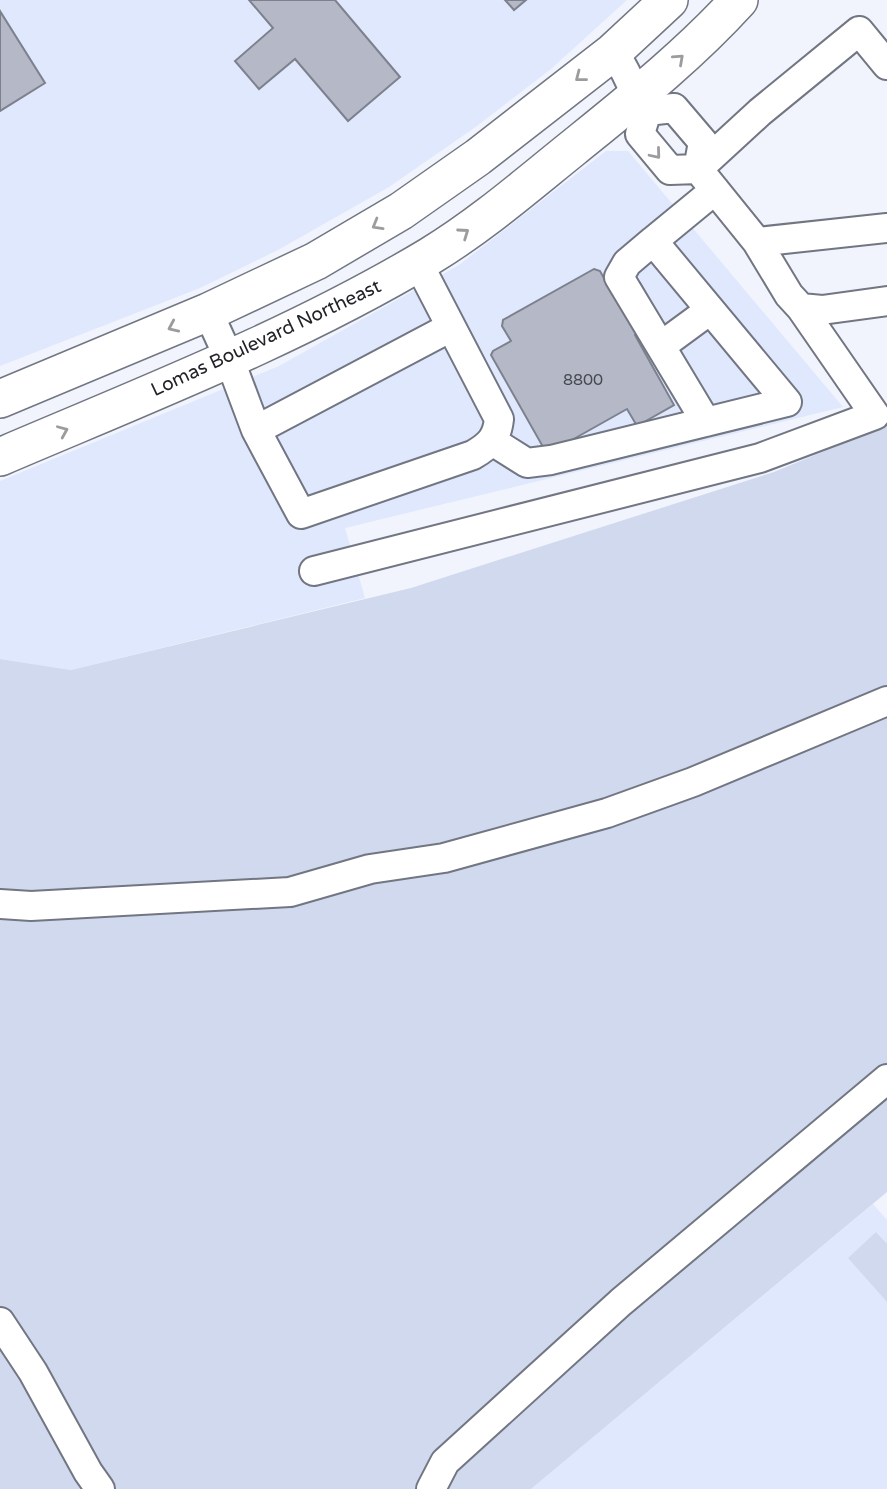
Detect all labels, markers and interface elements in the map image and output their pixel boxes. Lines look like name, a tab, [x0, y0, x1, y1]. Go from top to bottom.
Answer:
one-way arrow	[670, 55, 683, 67]
one-way arrow	[576, 69, 588, 82]
one-way arrow	[648, 145, 660, 158]
one-way arrow	[371, 217, 384, 230]
one-way arrow	[456, 229, 469, 241]
street label: Lomas Boulevard Northeast	[148, 275, 384, 401]
one-way arrow	[168, 319, 181, 333]
house number: 8800	[563, 370, 603, 390]
one-way arrow	[56, 425, 68, 439]

